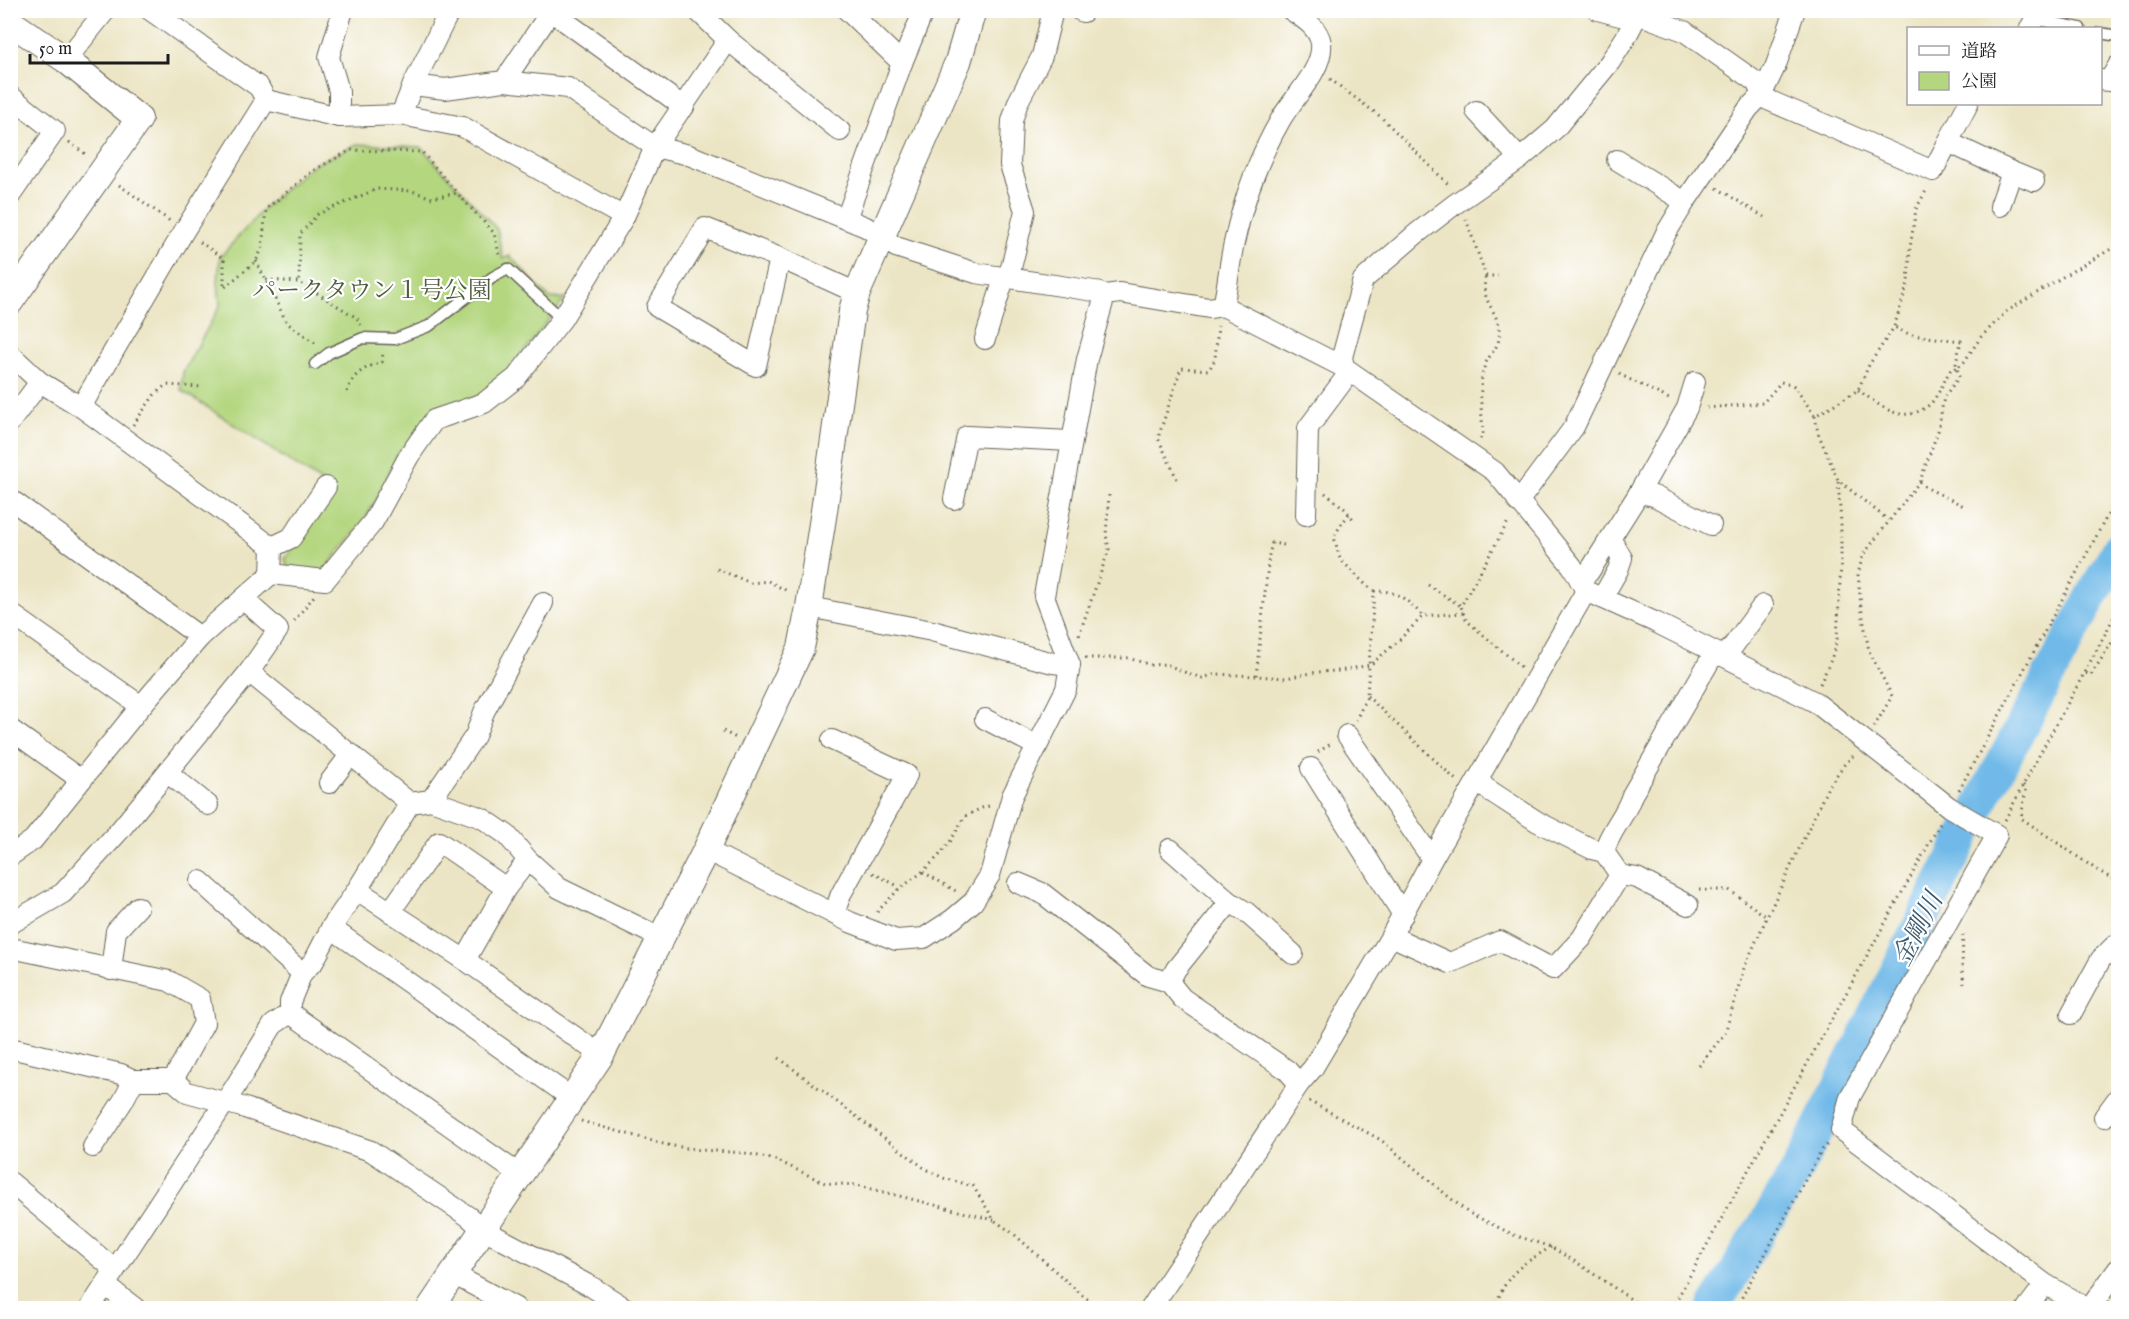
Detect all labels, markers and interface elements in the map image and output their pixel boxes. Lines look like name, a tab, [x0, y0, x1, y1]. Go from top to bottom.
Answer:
scale bar	[30, 27, 168, 65]
legend	[1907, 27, 2102, 105]
text: 50 m	[39, 38, 72, 61]
text: 道路	[1961, 41, 1997, 64]
text: 公園	[1961, 71, 1997, 94]
park label: パークタウン１号公園	[252, 276, 492, 307]
water label: 金剛川	[1886, 885, 1952, 972]

